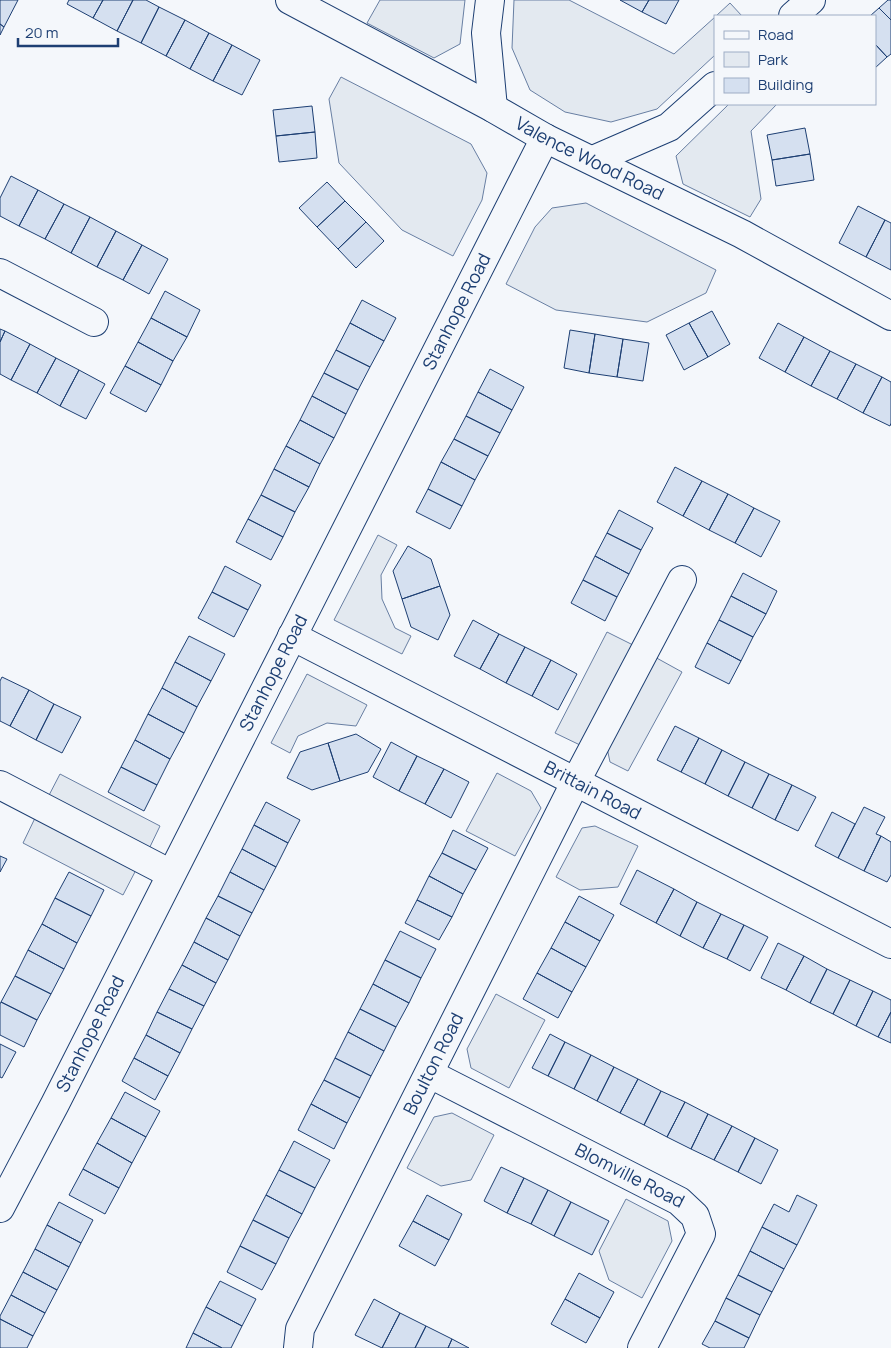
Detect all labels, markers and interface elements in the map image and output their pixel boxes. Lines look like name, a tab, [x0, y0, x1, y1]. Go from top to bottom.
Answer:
scale bar	[18, 15, 118, 47]
legend	[714, 15, 876, 105]
text: 20 m	[25, 22, 58, 43]
text: Road	[758, 24, 794, 45]
text: Park	[758, 49, 788, 70]
text: Building	[758, 74, 813, 95]
street label: Valence Wood Road	[511, 110, 668, 205]
street label: Stanhope Road	[416, 249, 496, 374]
street label: Stanhope Road	[233, 610, 312, 735]
street label: Brittain Road	[540, 755, 646, 825]
street label: Stanhope Road	[50, 971, 129, 1096]
street label: Boulton Road	[397, 1008, 468, 1118]
street label: Blomville Road	[571, 1137, 689, 1213]

